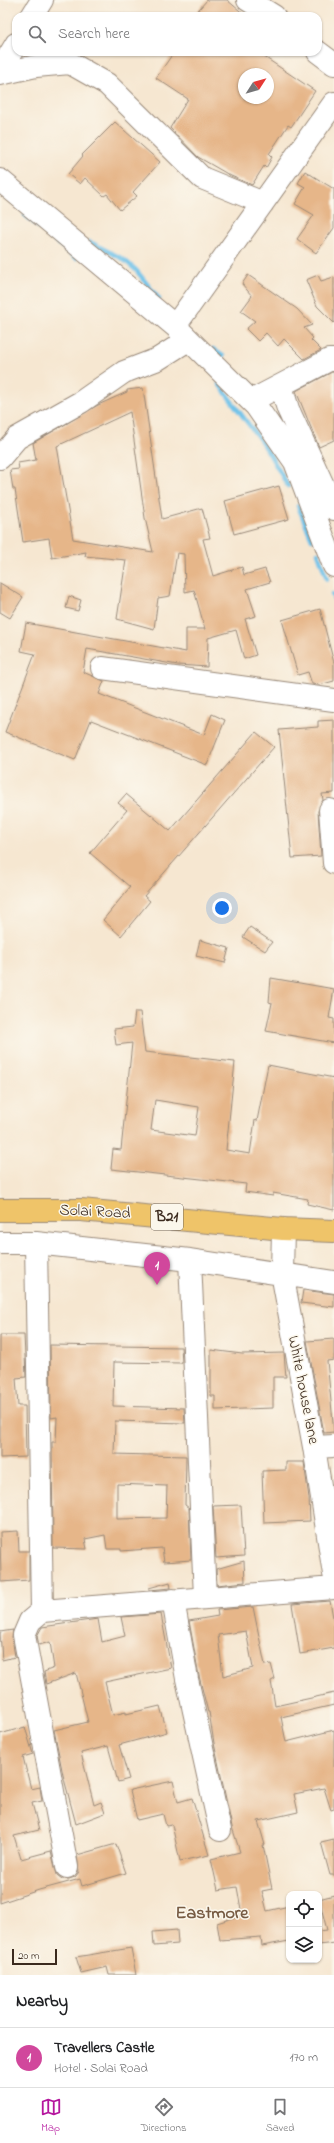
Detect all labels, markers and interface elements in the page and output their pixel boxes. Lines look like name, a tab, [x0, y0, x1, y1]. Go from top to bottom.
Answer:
search box	[12, 12, 322, 56]
icon: search	[26, 23, 48, 45]
text: Search here	[58, 23, 130, 45]
north arrow	[238, 68, 274, 104]
your location	[212, 898, 232, 918]
street label: Solai Road	[59, 1198, 131, 1226]
road number: B21	[151, 1204, 183, 1230]
pin: 1	[144, 1252, 170, 1285]
street label: White house lane	[281, 1334, 325, 1447]
map controls	[286, 1891, 322, 1963]
button: locate	[286, 1891, 322, 1927]
district label: Eastmore	[176, 1901, 249, 1927]
button: layers	[286, 1927, 322, 1963]
scale bar	[12, 1947, 57, 1966]
text: 20 m	[18, 1948, 40, 1964]
text: Nearby	[16, 1989, 68, 2014]
text: Travellers Castle	[54, 2037, 154, 2059]
text: 1	[27, 2048, 31, 2067]
text: 170 m	[290, 2048, 318, 2067]
text: Hotel · Solai Road	[54, 2059, 148, 2078]
tab: Map	[40, 2096, 62, 2136]
tab: Directions	[141, 2096, 186, 2136]
tab: Saved	[266, 2096, 294, 2136]

